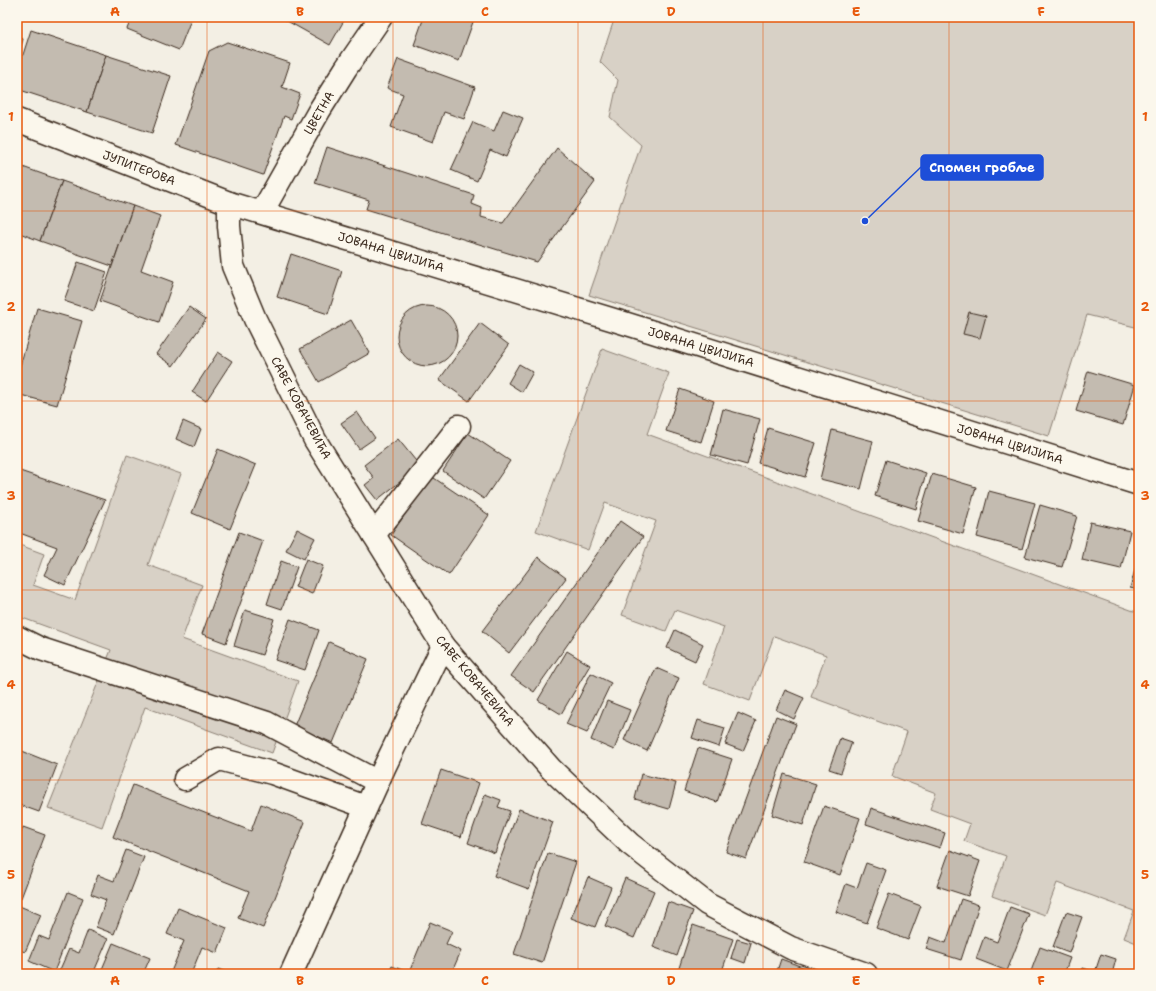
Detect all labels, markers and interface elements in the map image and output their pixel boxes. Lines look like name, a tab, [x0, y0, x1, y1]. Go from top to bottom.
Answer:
text: A	[110, 3, 120, 20]
text: B	[296, 3, 304, 20]
text: C	[481, 3, 489, 20]
text: D	[666, 3, 676, 20]
text: E	[852, 3, 861, 20]
text: F	[1037, 3, 1045, 20]
street label: ЦВЕТНА	[300, 88, 338, 138]
text: 1	[8, 108, 14, 125]
text: 1	[1142, 108, 1148, 125]
street label: ЈУПИТЕРОВА	[100, 147, 178, 189]
callout: Спомен гробље	[921, 155, 1043, 180]
text: Спомен гробље	[929, 159, 1035, 176]
street label: ЈОВАНА ЦВИЈИЋА	[336, 228, 446, 276]
text: 2	[6, 298, 16, 315]
text: 2	[1140, 298, 1150, 315]
street label: ЈОВАНА ЦВИЈИЋА	[646, 323, 756, 371]
street label: САВЕ КОВАЧЕВИЋА	[267, 354, 335, 462]
street label: ЈОВАНА ЦВИЈИЋА	[955, 420, 1065, 468]
text: 3	[6, 487, 16, 504]
text: 3	[1140, 487, 1150, 504]
street label: САВЕ КОВАЧЕВИЋА	[432, 632, 518, 730]
text: 4	[6, 676, 16, 693]
text: 4	[1140, 676, 1150, 693]
text: 5	[7, 866, 15, 883]
text: 5	[1141, 866, 1149, 883]
text: A	[110, 972, 120, 989]
text: B	[296, 972, 304, 989]
text: C	[481, 972, 489, 989]
text: D	[666, 972, 676, 989]
text: E	[852, 972, 861, 989]
text: F	[1037, 972, 1045, 989]

